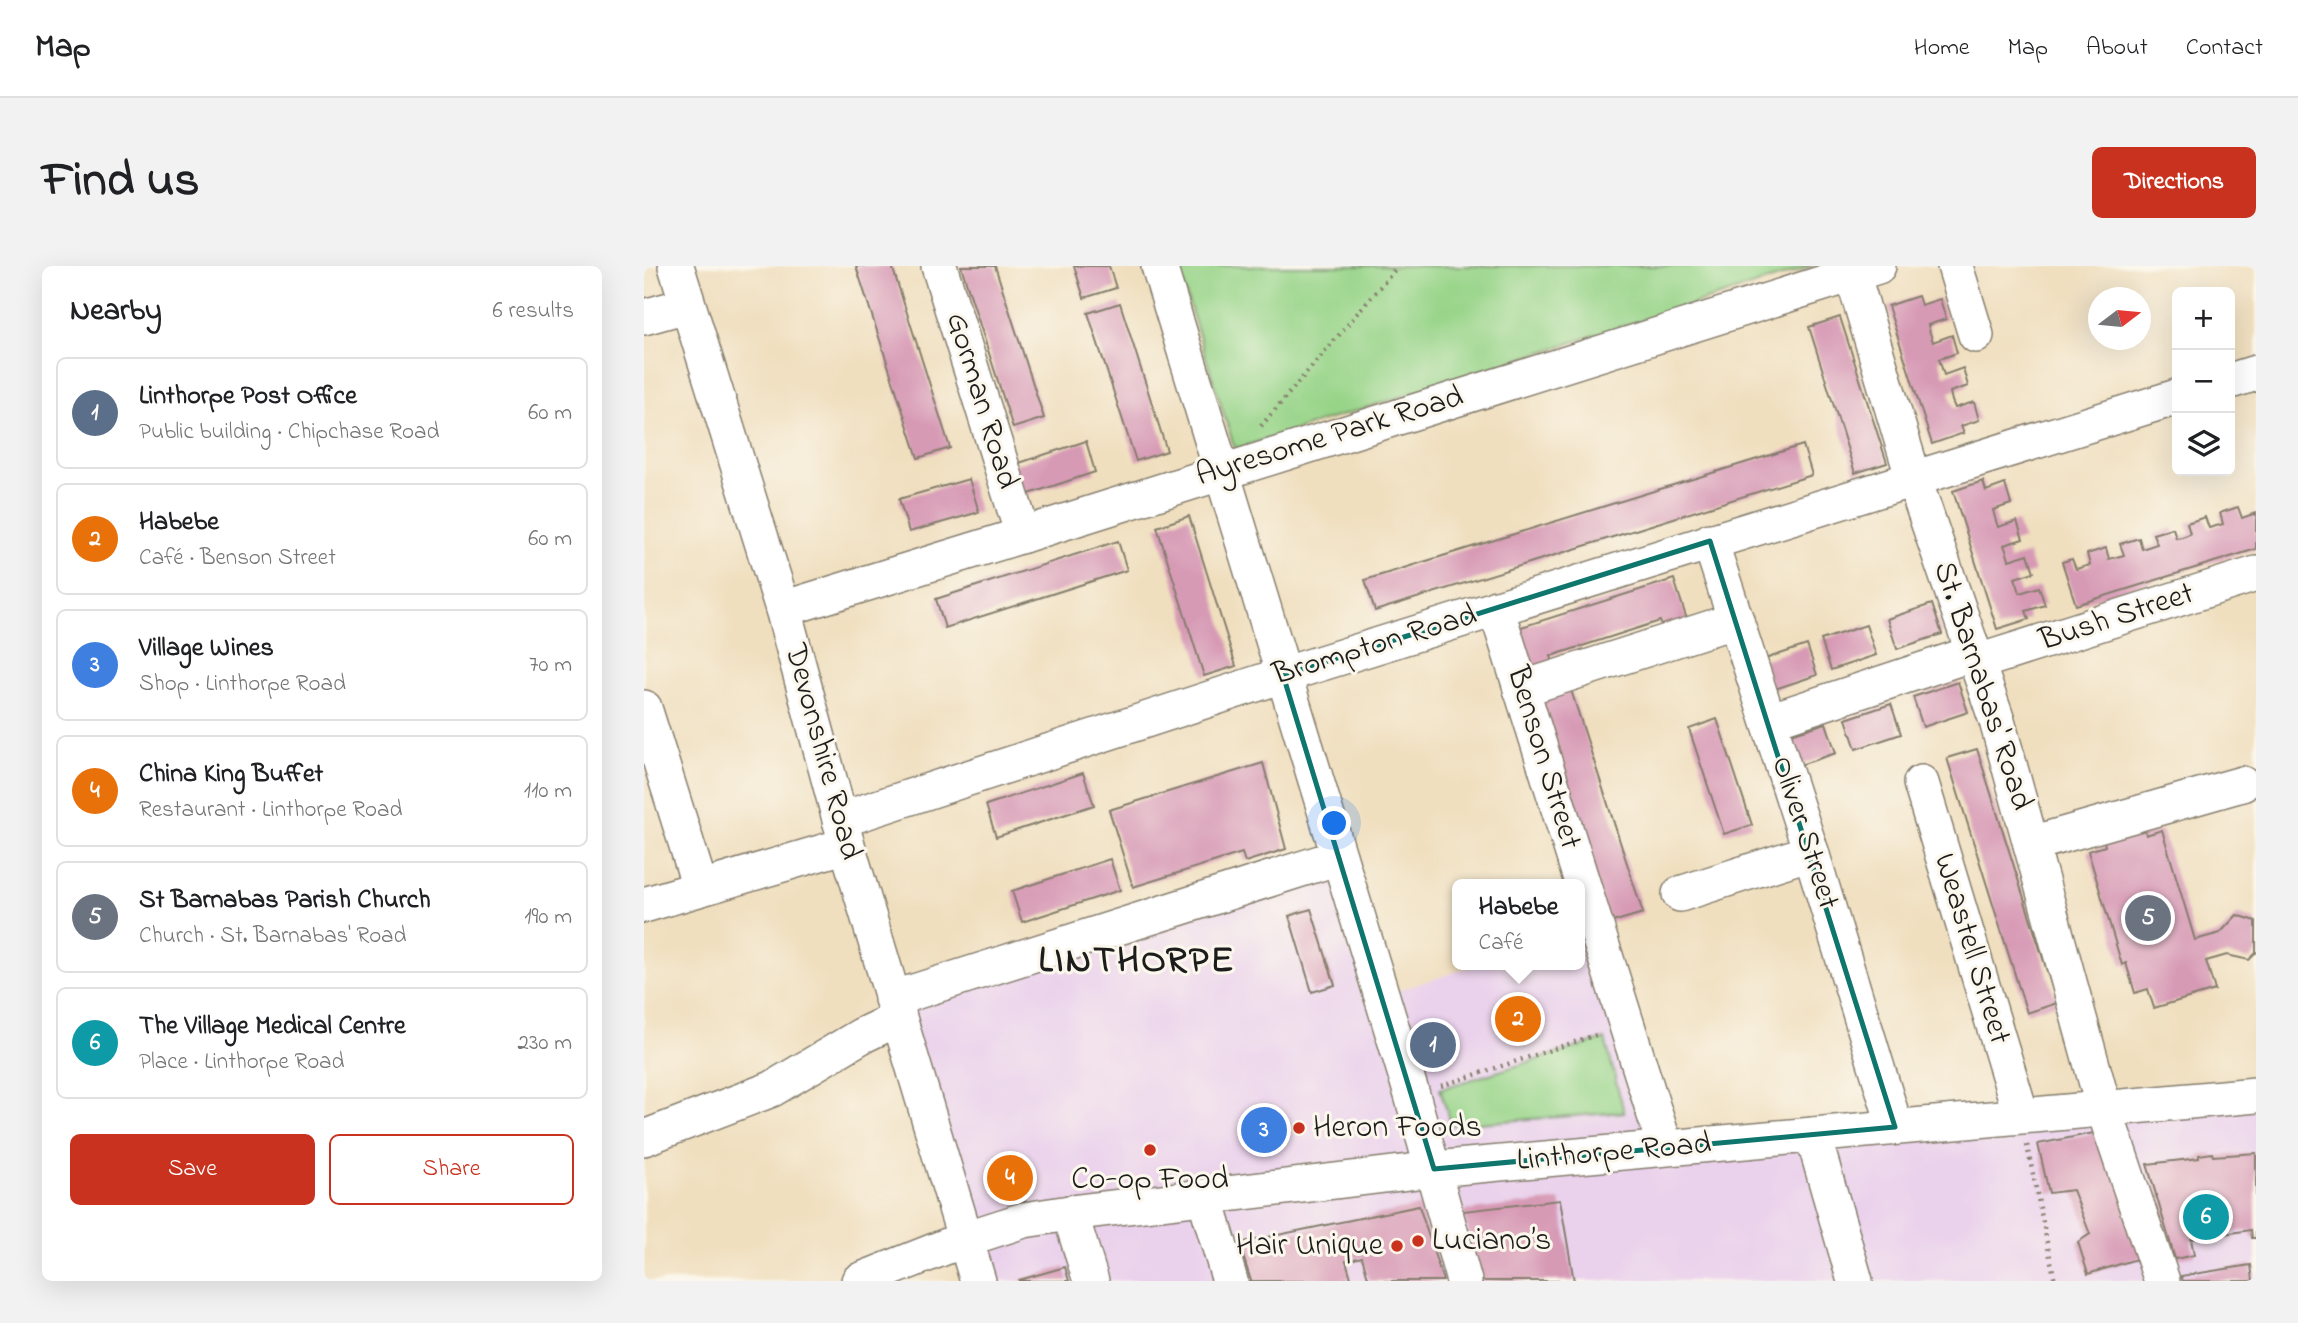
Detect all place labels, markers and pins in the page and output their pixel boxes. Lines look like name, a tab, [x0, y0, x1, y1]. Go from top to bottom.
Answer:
pin: 5	[2125, 892, 2171, 944]
pin: 2	[1495, 993, 1541, 1045]
pin: 1	[1410, 1019, 1456, 1071]
pin: 3	[1241, 1104, 1287, 1156]
place label: Heron Foods	[1313, 1105, 1482, 1152]
marker: Heron Foods	[1291, 1120, 1307, 1136]
marker: Co-op Food	[1142, 1142, 1158, 1158]
pin: 4	[987, 1152, 1033, 1204]
place label: Co-op Food	[1071, 1157, 1229, 1204]
pin: 6	[2183, 1191, 2229, 1243]
place label: Luciano’s	[1432, 1218, 1551, 1265]
place label: Hair Unique	[1236, 1223, 1384, 1270]
marker: Luciano’s	[1410, 1233, 1426, 1249]
marker: Hair Unique	[1389, 1238, 1405, 1254]

